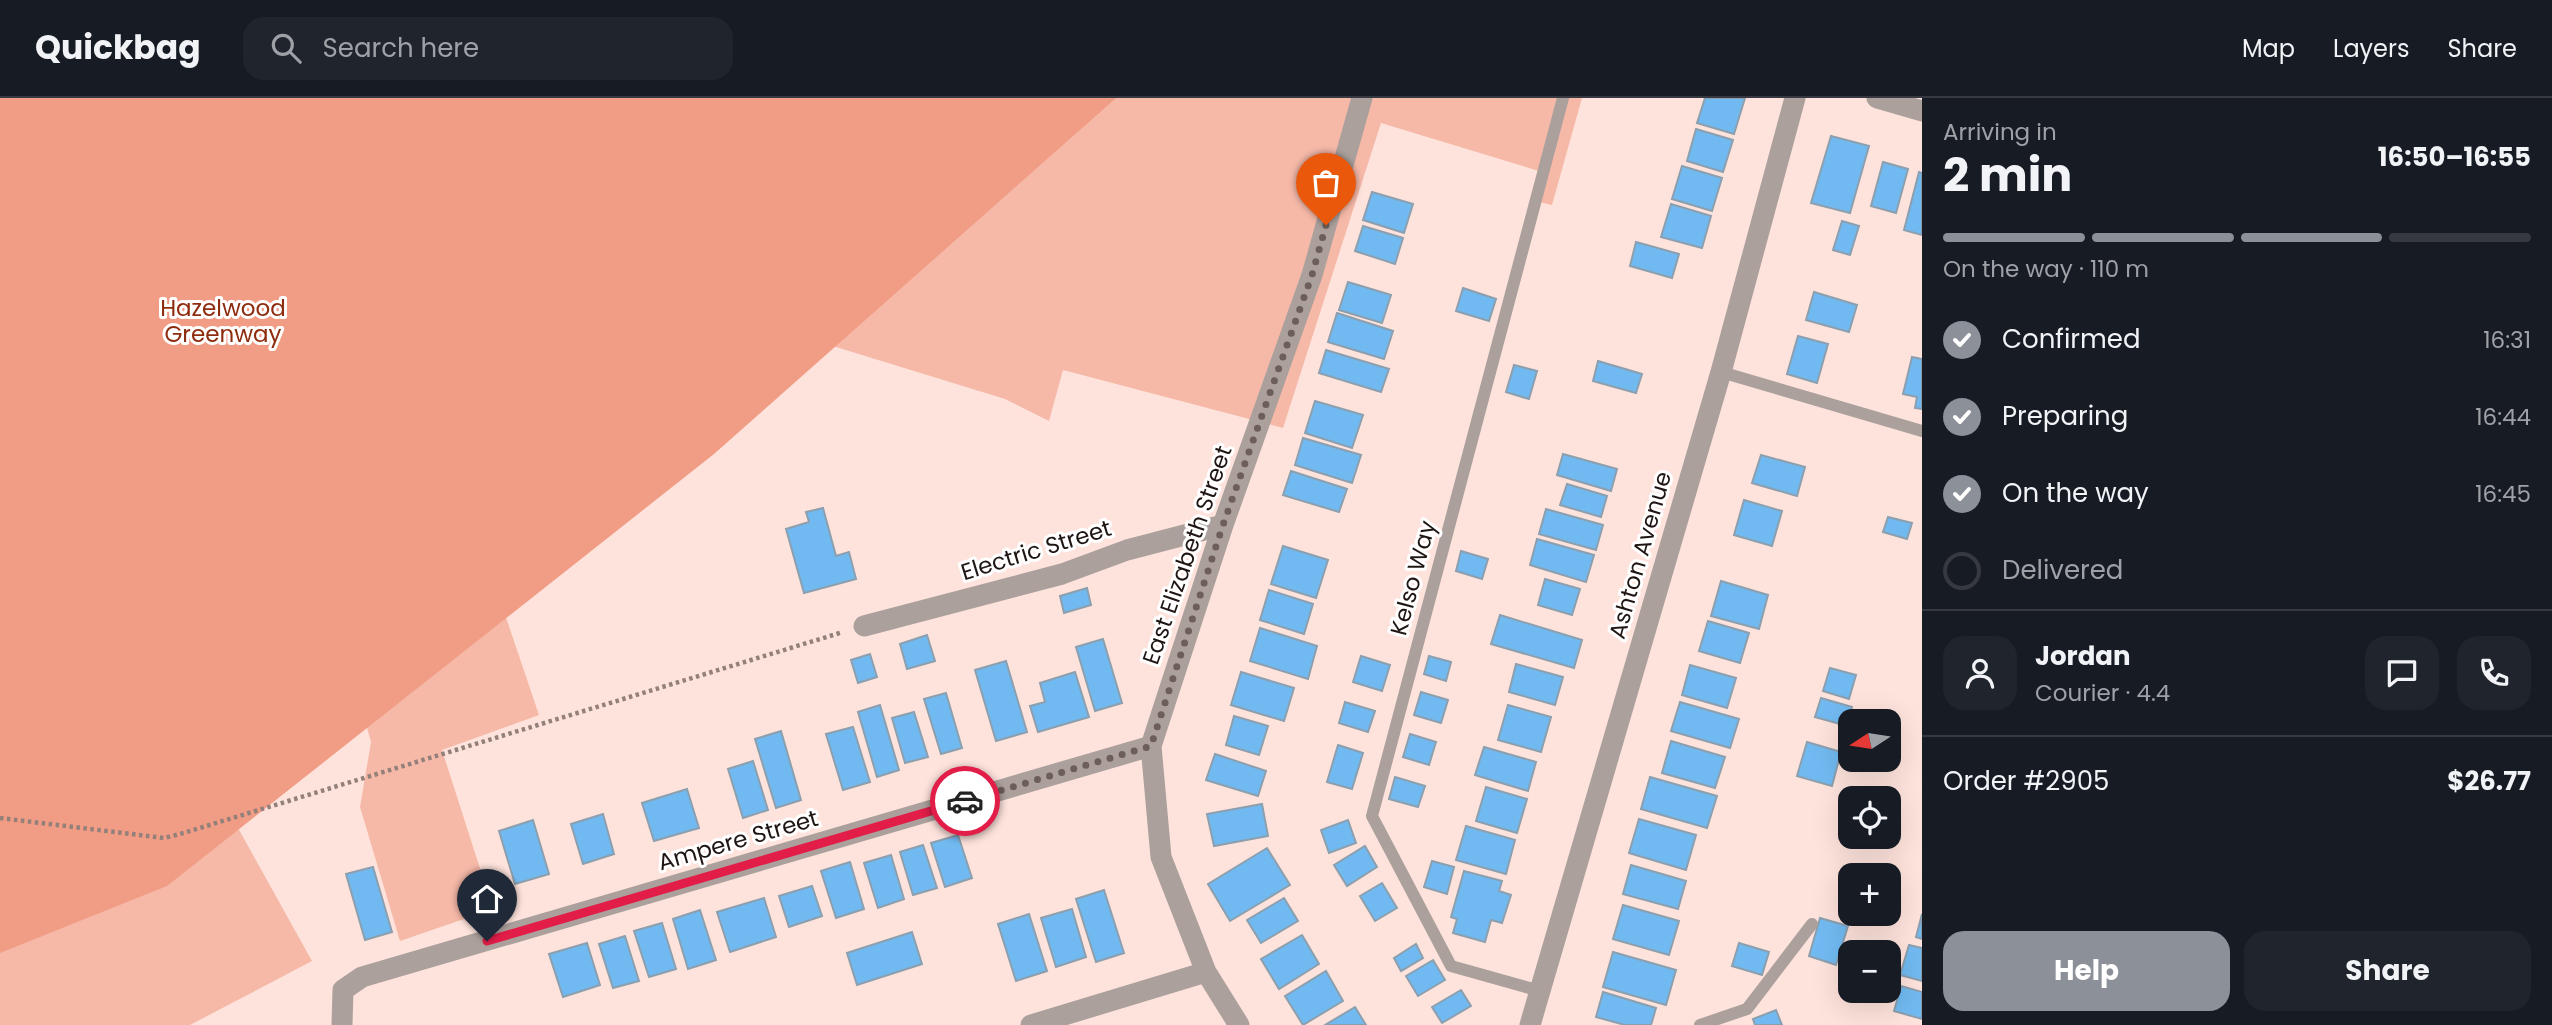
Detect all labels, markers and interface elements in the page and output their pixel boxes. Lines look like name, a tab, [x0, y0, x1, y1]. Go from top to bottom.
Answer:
search box	[243, 17, 733, 80]
text: Quickbag	[35, 24, 201, 71]
icon: search	[267, 29, 305, 67]
text: Search here	[323, 30, 479, 66]
text: Map	[2242, 32, 2295, 65]
text: Layers	[2333, 32, 2409, 65]
text: Share	[2447, 32, 2517, 65]
text: Arriving in	[1943, 116, 2057, 148]
text: 16:50–16:55	[2378, 139, 2531, 175]
text: 2 min	[1943, 143, 2072, 207]
pin	[1296, 153, 1356, 225]
icon: bag	[1307, 164, 1345, 202]
text: On the way · 110 m	[1943, 253, 2149, 285]
park label: Hazelwood Greenway	[160, 292, 286, 350]
icon: check	[1943, 321, 1981, 359]
text: Confirmed	[2002, 321, 2140, 357]
text: 16:31	[2483, 324, 2531, 356]
icon: check	[1943, 398, 1981, 436]
text: Preparing	[2002, 398, 2128, 434]
text: 16:44	[2475, 401, 2531, 433]
street label: East Elizabeth Street	[1135, 441, 1239, 669]
street label: Ashton Avenue	[1601, 468, 1679, 642]
icon: check	[1943, 475, 1981, 513]
text: On the way	[2002, 475, 2149, 511]
text: 16:45	[2475, 478, 2531, 510]
street label: Electric Street	[957, 512, 1115, 588]
street label: Kelso Way	[1382, 517, 1444, 639]
text: Delivered	[2002, 552, 2123, 588]
button: person	[1943, 636, 2017, 710]
button: chat	[2365, 636, 2439, 710]
button: phone	[2457, 636, 2531, 710]
text: Jordan	[2035, 638, 2131, 674]
text: Courier · 4.4	[2035, 677, 2170, 709]
north arrow	[1838, 709, 1900, 772]
map controls	[1838, 709, 1901, 1003]
text: Order #2905	[1943, 763, 2109, 799]
text: $26.77	[2447, 763, 2531, 799]
courier	[930, 766, 1000, 836]
icon: car	[946, 782, 984, 820]
button: locate	[1838, 786, 1901, 849]
street label: Ampere Street	[654, 802, 822, 878]
button: +	[1838, 863, 1901, 926]
pin	[457, 869, 517, 941]
icon: home	[468, 880, 506, 918]
button: Help	[1943, 931, 2230, 1011]
button: Share	[2244, 931, 2531, 1011]
button: −	[1838, 940, 1901, 1003]

